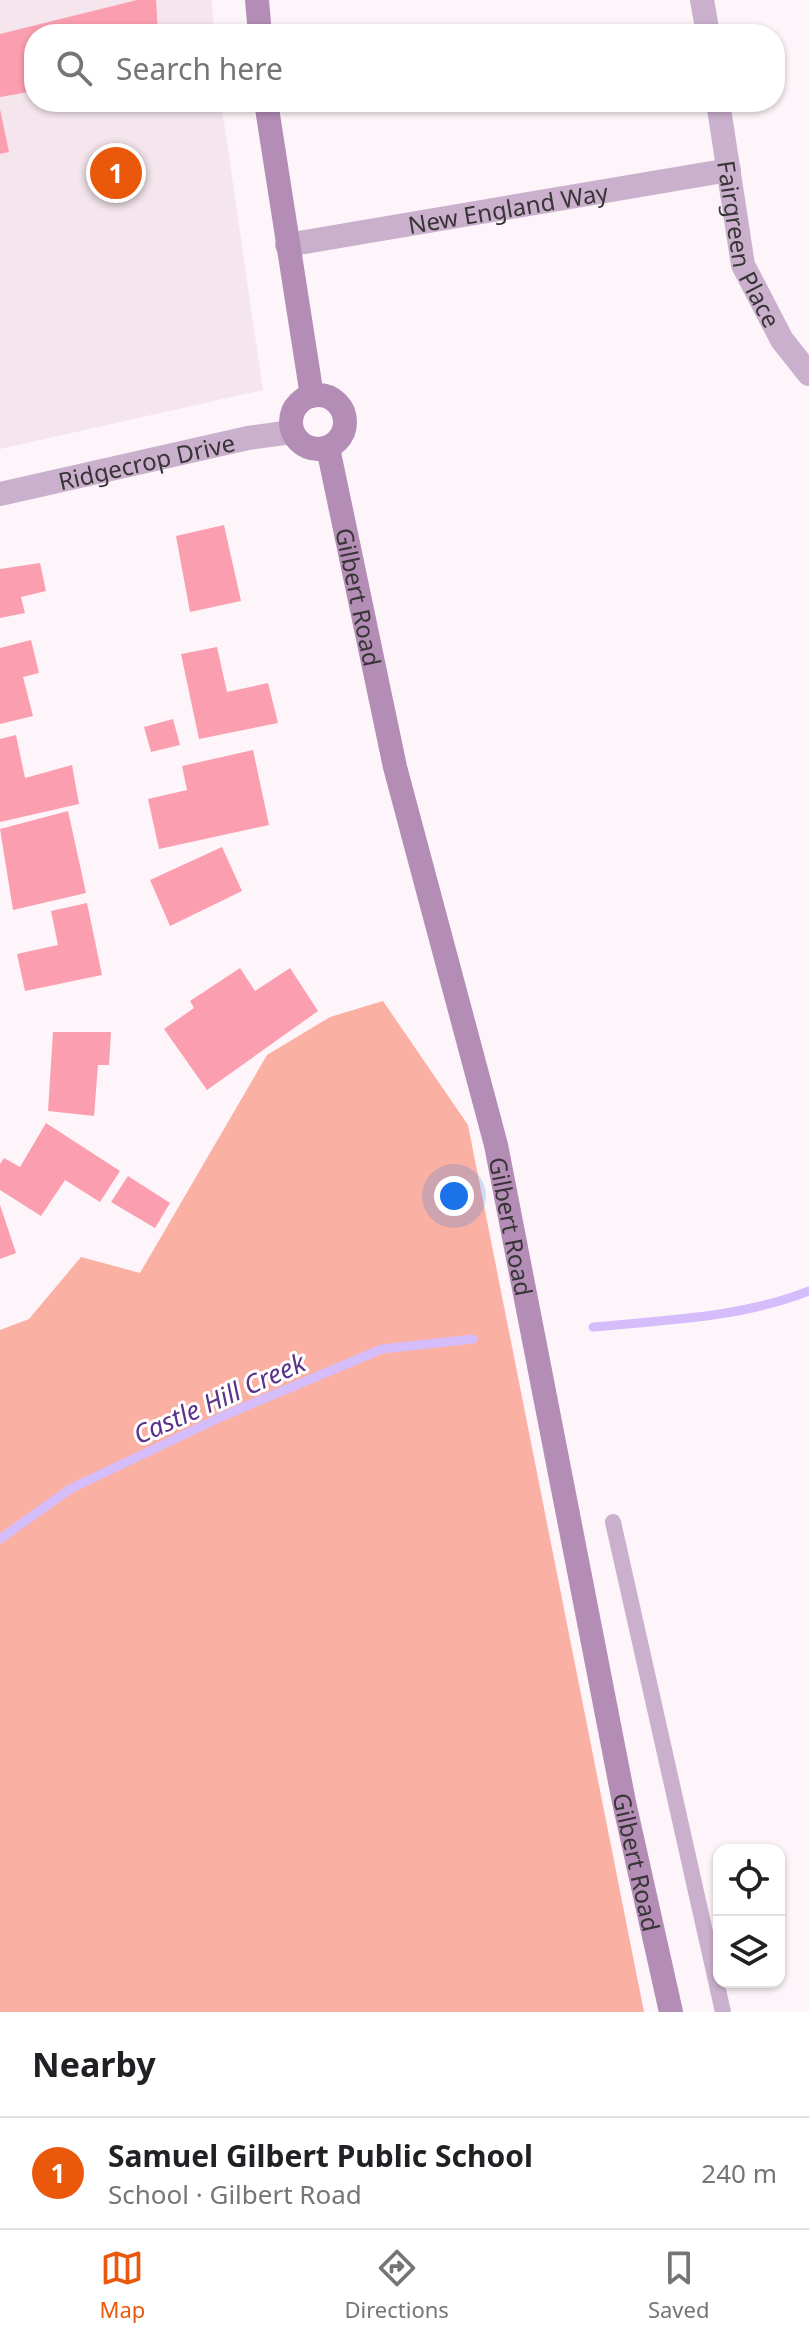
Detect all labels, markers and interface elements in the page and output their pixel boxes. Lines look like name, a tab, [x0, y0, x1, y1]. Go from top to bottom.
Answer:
search box	[24, 24, 785, 112]
icon: search	[52, 46, 96, 90]
text: Search here	[116, 48, 283, 89]
pin: 1	[90, 143, 142, 203]
street label: Fairgreen Place	[711, 158, 789, 333]
street label: New England Way	[405, 174, 611, 241]
street label: Ridgecrop Drive	[55, 425, 238, 497]
street label: Gilbert Road	[329, 524, 390, 669]
street label: Gilbert Road	[482, 1154, 541, 1298]
your location	[434, 1176, 474, 1216]
water label: Castle Hill Creek	[127, 1344, 312, 1452]
street label: Gilbert Road	[606, 1790, 669, 1934]
map controls	[713, 1844, 785, 1988]
button: locate	[713, 1844, 785, 1916]
button: layers	[713, 1916, 785, 1988]
text: Nearby	[32, 2041, 156, 2087]
text: Samuel Gilbert Public School	[108, 2135, 533, 2176]
text: 1	[51, 2155, 65, 2191]
text: 240 m	[701, 2155, 777, 2191]
text: School · Gilbert Road	[108, 2176, 362, 2212]
tab: Map	[100, 2246, 145, 2324]
tab: Directions	[344, 2246, 449, 2324]
tab: Saved	[648, 2246, 709, 2324]

